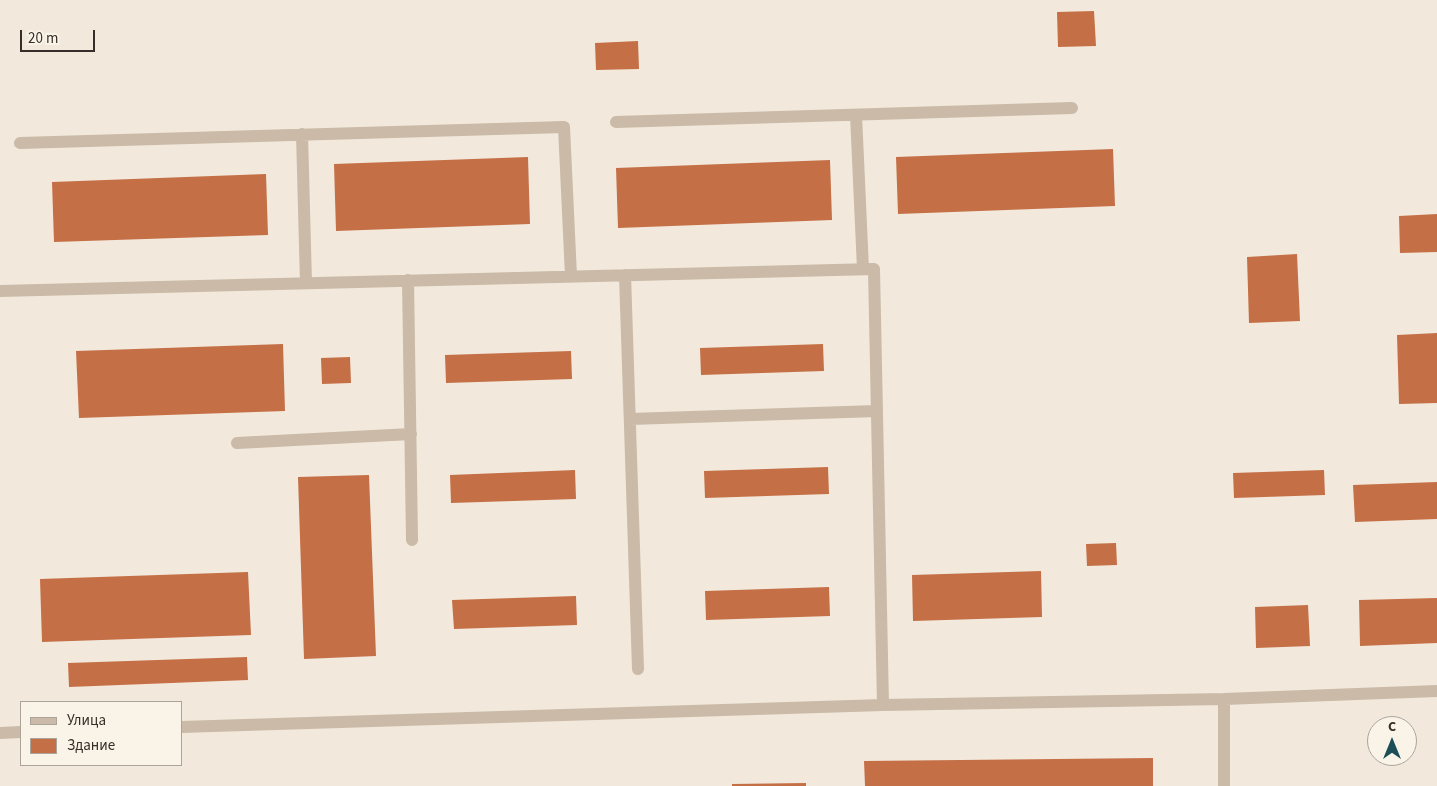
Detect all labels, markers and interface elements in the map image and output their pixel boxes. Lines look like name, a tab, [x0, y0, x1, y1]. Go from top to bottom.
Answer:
scale bar	[22, 20, 98, 52]
text: 20 m	[28, 28, 58, 49]
legend	[20, 701, 182, 766]
text: Улица	[67, 710, 106, 731]
north arrow	[1367, 716, 1417, 766]
text: С	[1388, 717, 1396, 737]
text: Здание	[67, 735, 115, 756]

